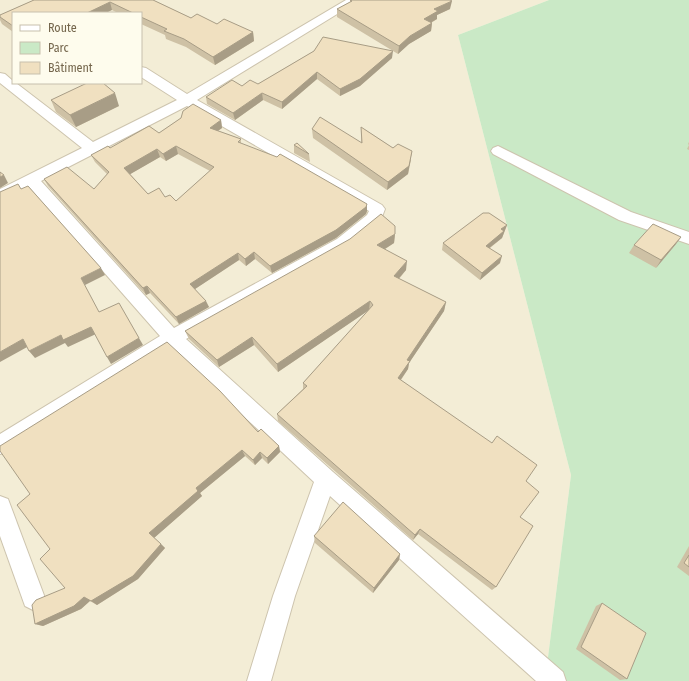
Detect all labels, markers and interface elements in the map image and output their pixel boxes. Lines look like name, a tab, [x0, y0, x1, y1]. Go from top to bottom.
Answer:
legend	[12, 12, 142, 84]
text: Route	[48, 21, 77, 35]
text: Parc	[48, 41, 69, 55]
text: Bâtiment	[48, 61, 93, 75]

